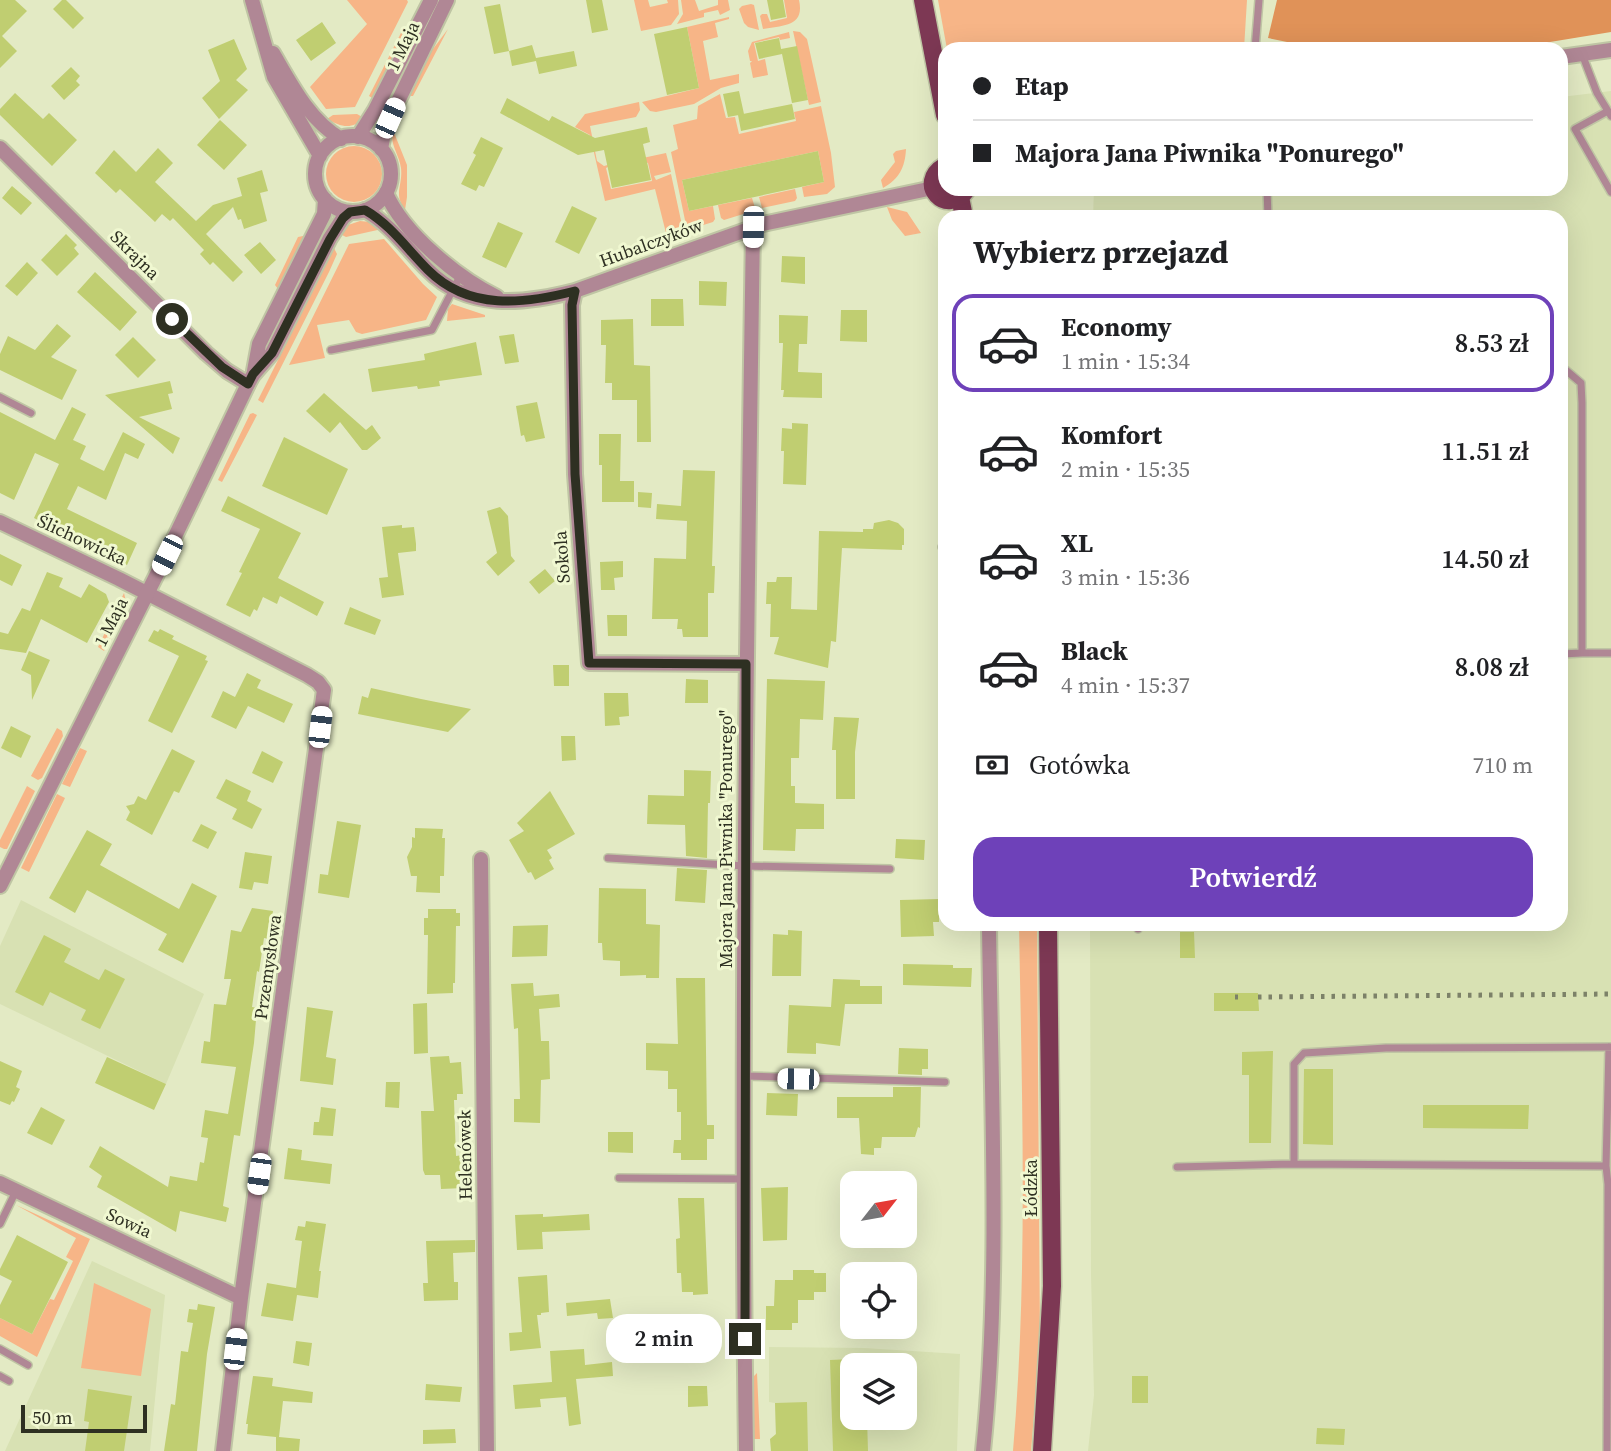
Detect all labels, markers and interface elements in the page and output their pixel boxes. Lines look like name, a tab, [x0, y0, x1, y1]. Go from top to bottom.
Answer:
street label: 1 Maja	[380, 16, 426, 75]
text: Etap	[1015, 68, 1069, 104]
car	[372, 95, 409, 141]
text: Majora Jana Piwnika "Ponurego"	[1015, 135, 1404, 171]
car	[743, 206, 764, 248]
street label: Hubalczyków	[596, 212, 706, 273]
street label: Skrajna	[105, 224, 166, 285]
text: Wybierz przejazd	[973, 230, 1229, 274]
route start	[156, 303, 188, 335]
text: Economy	[1061, 309, 1172, 345]
icon: car	[977, 312, 1040, 375]
text: 8.53 zł	[1455, 325, 1529, 361]
text: 1 min · 15:34	[1061, 345, 1190, 377]
text: Komfort	[1061, 417, 1162, 453]
icon: car	[977, 420, 1040, 483]
text: 11.51 zł	[1441, 433, 1529, 469]
text: 2 min · 15:35	[1061, 453, 1190, 485]
street label: Ślichowicka	[34, 508, 132, 571]
text: XL	[1061, 525, 1093, 561]
icon: car	[977, 528, 1040, 591]
street label: Sokola	[547, 529, 576, 584]
car	[149, 532, 186, 578]
text: 14.50 zł	[1441, 541, 1529, 577]
text: 3 min · 15:36	[1061, 561, 1190, 593]
street label: 1 Maja	[88, 592, 134, 651]
text: Black	[1061, 633, 1128, 669]
icon: car	[977, 636, 1040, 699]
text: 8.08 zł	[1455, 649, 1529, 685]
text: 4 min · 15:37	[1061, 669, 1190, 701]
car	[308, 705, 333, 749]
street label: Majora Jana Piwnika "Ponurego"	[713, 710, 738, 968]
icon: cash	[973, 746, 1011, 784]
text: Gotówka	[1029, 747, 1130, 783]
text: 710 m	[1472, 749, 1533, 781]
button: Potwierdź	[973, 837, 1533, 917]
street label: Przemysłowa	[248, 912, 287, 1021]
car	[777, 1068, 820, 1090]
street label: Helenówek	[451, 1109, 478, 1200]
car	[246, 1152, 273, 1196]
street label: Łódzka	[1018, 1158, 1043, 1217]
north arrow	[840, 1171, 917, 1248]
map controls	[840, 1171, 917, 1430]
street label: Sowia	[102, 1201, 157, 1244]
button: locate	[840, 1262, 917, 1339]
callout: 2 min	[605, 1314, 720, 1364]
text: 2 min	[634, 1322, 694, 1354]
route end	[729, 1323, 761, 1355]
car	[223, 1327, 248, 1371]
button: layers	[840, 1353, 917, 1430]
scale bar	[21, 1402, 147, 1434]
text: 50 m	[32, 1404, 73, 1430]

